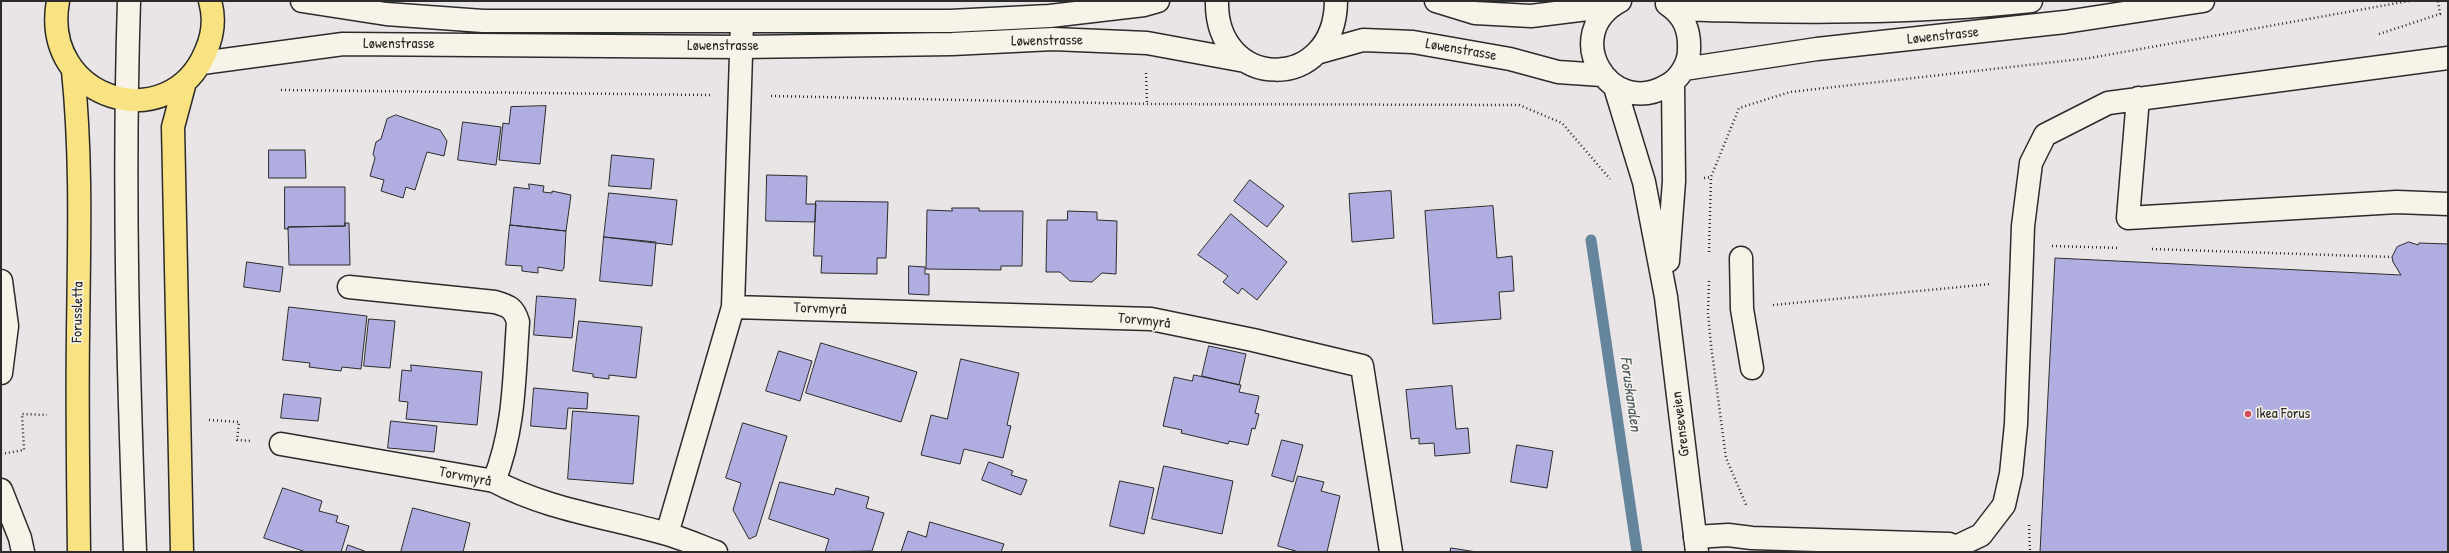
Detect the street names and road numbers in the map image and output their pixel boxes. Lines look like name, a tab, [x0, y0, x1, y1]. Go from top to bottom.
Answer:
street label: Løwenstrasse	[1906, 23, 1980, 49]
street label: Løwenstrasse	[1011, 31, 1083, 51]
street label: Løwenstrasse	[363, 35, 435, 53]
street label: Løwenstrasse	[1424, 35, 1498, 65]
street label: Løwenstrasse	[687, 37, 759, 55]
street label: Forussletta	[68, 281, 88, 343]
street label: Torvmyrå	[793, 299, 847, 319]
street label: Torvmyrå	[1117, 309, 1171, 333]
street label: Grenseveien	[1668, 390, 1694, 458]
street label: Torvmyrå	[437, 463, 493, 491]

